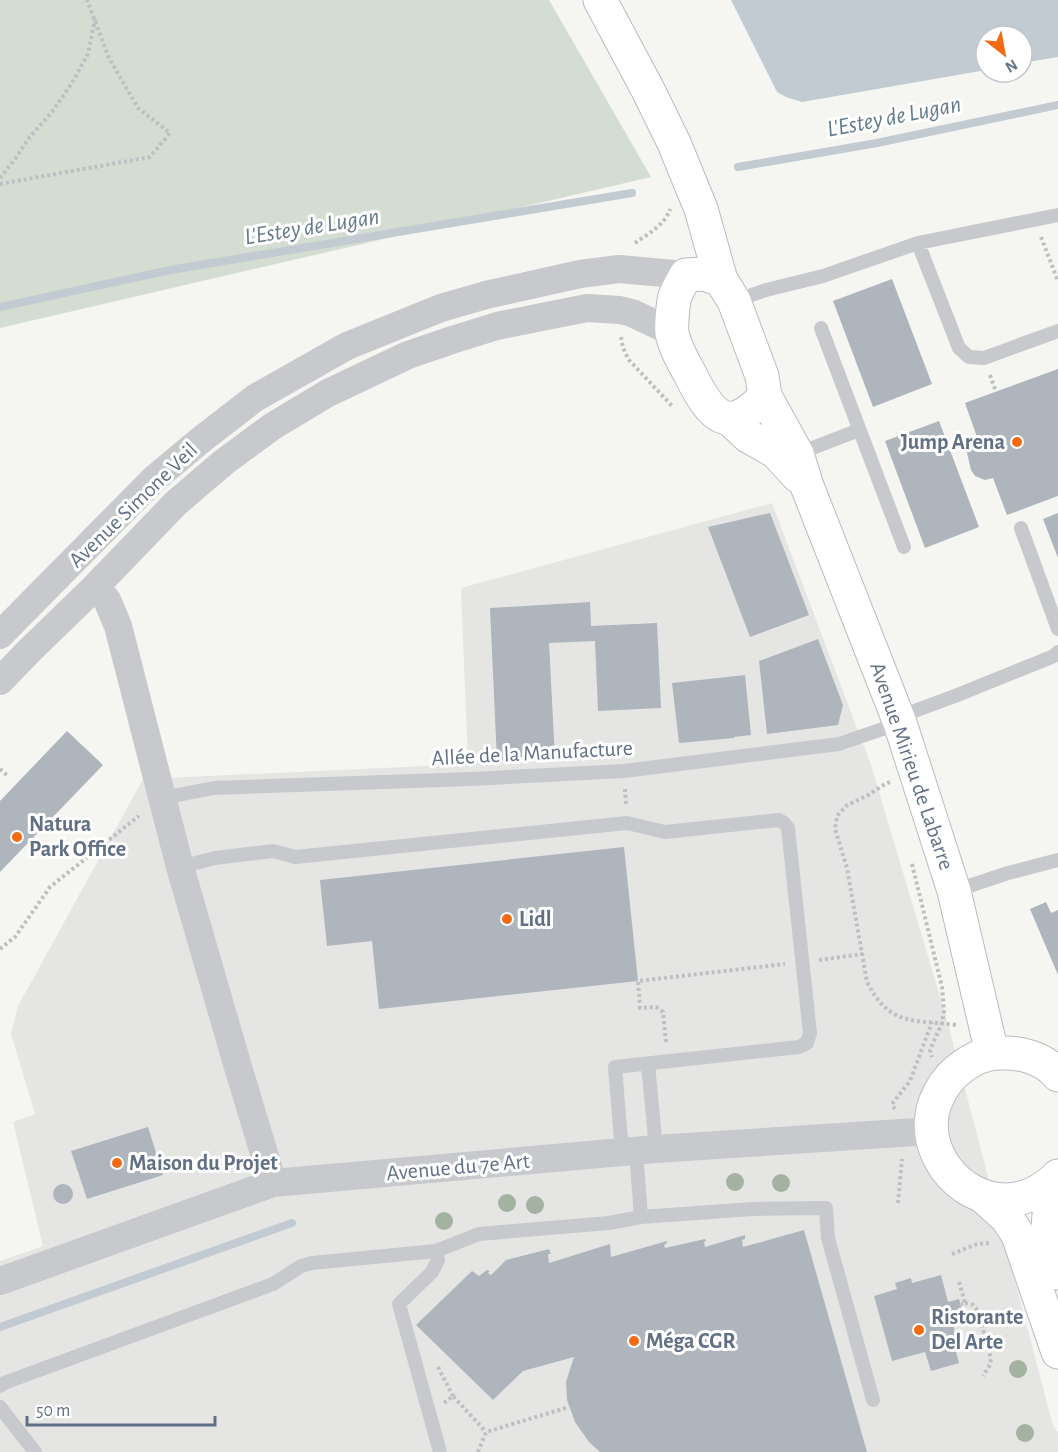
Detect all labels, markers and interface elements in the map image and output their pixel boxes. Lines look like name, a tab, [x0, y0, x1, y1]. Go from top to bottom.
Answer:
north arrow	[974, 24, 1034, 84]
text: N	[1002, 56, 1020, 76]
water label: L'Estey de Lugan	[825, 92, 963, 142]
water label: L'Estey de Lugan	[243, 204, 381, 250]
place label: Jump Arena	[901, 431, 1005, 453]
marker: Jump Arena	[1010, 435, 1024, 449]
street label: Avenue Simone Veil	[65, 438, 201, 572]
street label: Avenue Mirieu de Labarre	[866, 659, 958, 873]
street label: Allée de la Manufacture	[431, 737, 633, 769]
place label: Natura Park Office	[29, 813, 126, 860]
marker: Natura Park Office	[10, 830, 24, 844]
place label: Lidl	[519, 908, 552, 930]
marker: Lidl	[500, 912, 514, 926]
street label: Avenue du 7e Art	[386, 1150, 530, 1184]
place label: Maison du Projet	[129, 1152, 278, 1175]
marker: Maison du Projet	[110, 1156, 124, 1170]
place label: Ristorante Del Arte	[931, 1306, 1023, 1353]
marker: Ristorante Del Arte	[912, 1323, 926, 1337]
place label: Méga CGR	[646, 1330, 736, 1352]
marker: Méga CGR	[627, 1334, 641, 1348]
scale bar	[27, 1389, 214, 1427]
text: 50 m	[36, 1402, 70, 1420]

